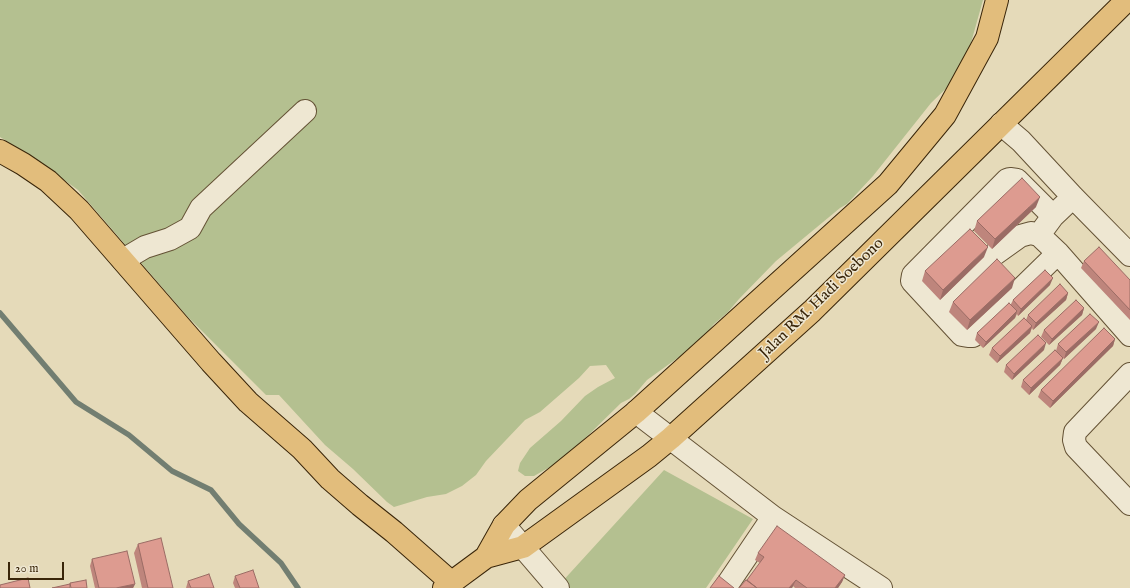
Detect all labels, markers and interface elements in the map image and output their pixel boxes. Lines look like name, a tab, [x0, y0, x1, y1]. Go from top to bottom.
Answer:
street label: Jalan RM. Hadi Soebono	[756, 235, 888, 363]
scale bar	[10, 554, 66, 580]
text: 20 m	[15, 561, 38, 576]

